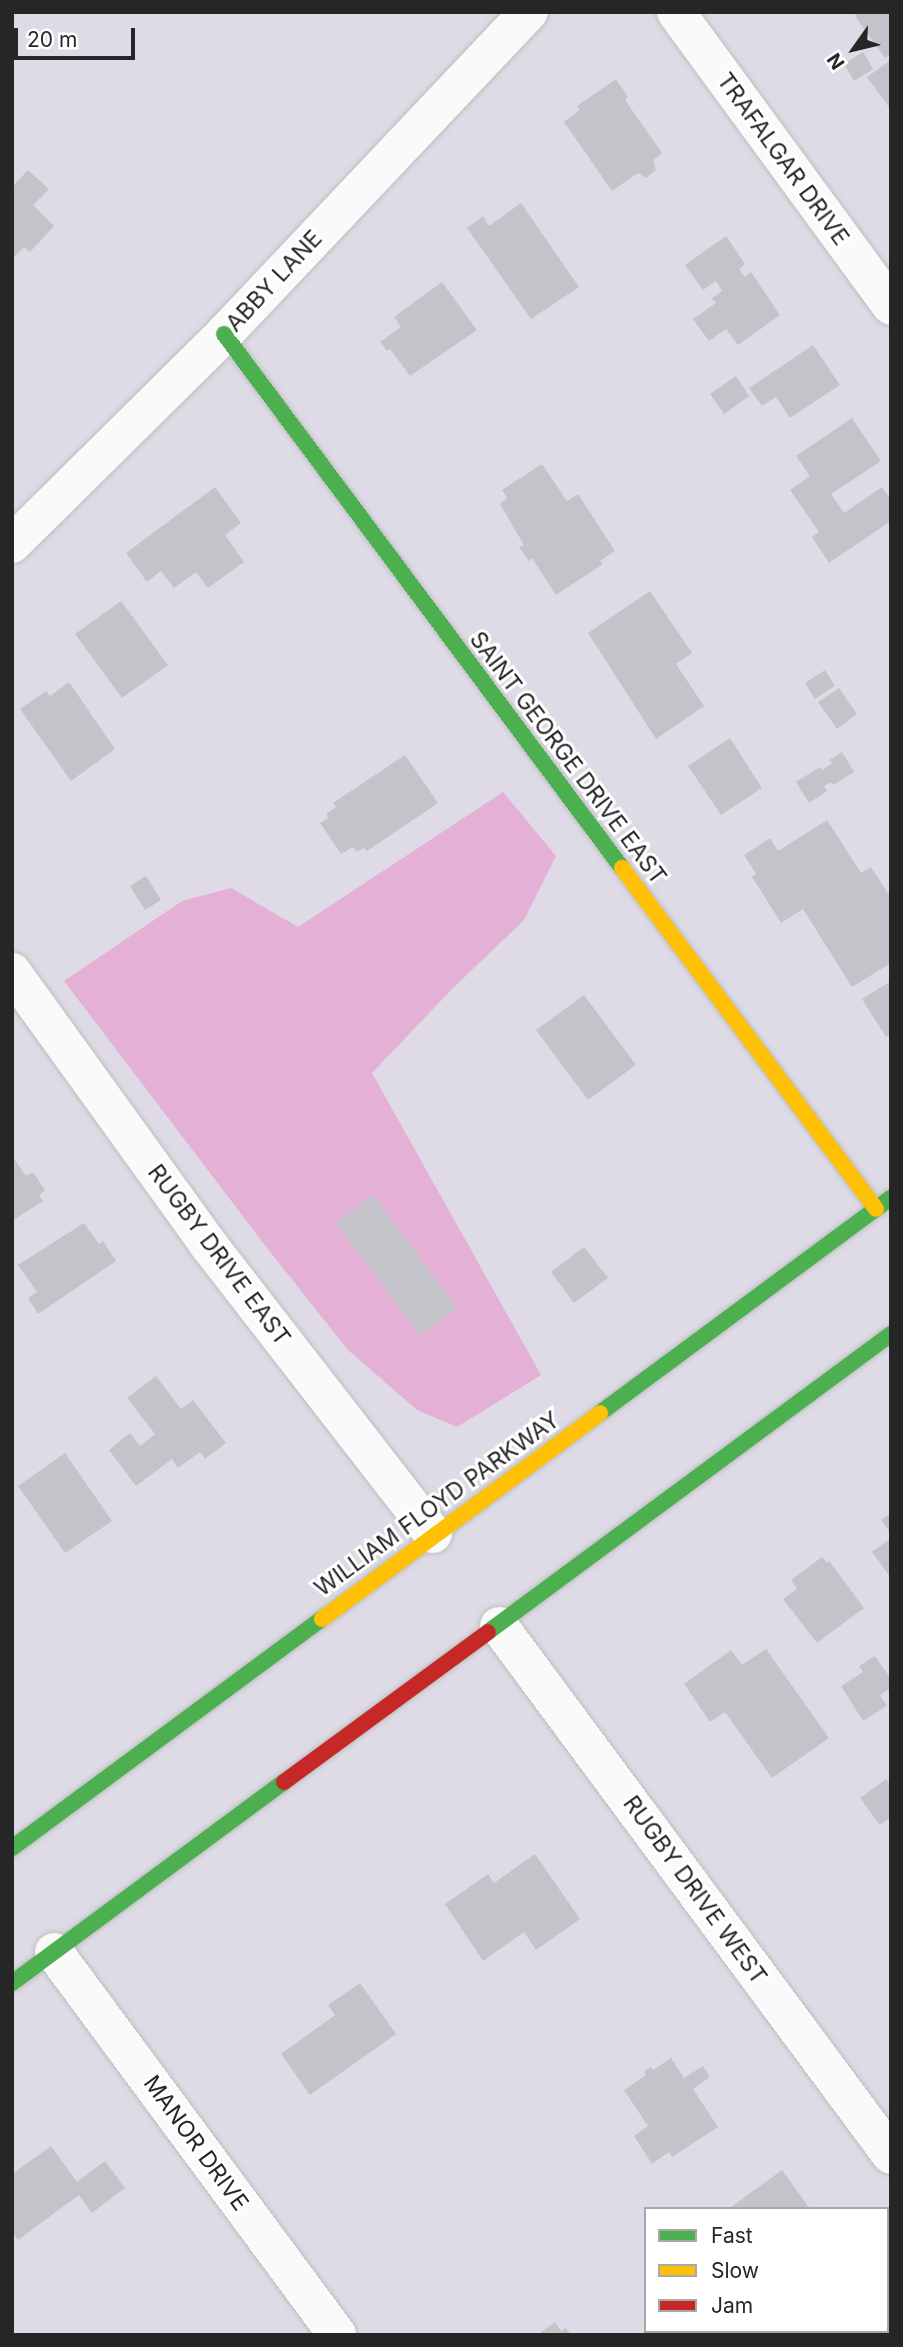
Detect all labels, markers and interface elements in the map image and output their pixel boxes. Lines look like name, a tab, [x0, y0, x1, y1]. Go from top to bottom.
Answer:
scale bar	[18, 14, 138, 58]
north arrow	[819, 14, 889, 84]
text: 20 m	[27, 27, 77, 52]
text: N	[823, 49, 850, 73]
street label: TRAFALGAR DRIVE	[711, 67, 855, 251]
street label: ABBY LANE	[220, 225, 328, 337]
street label: SAINT GEORGE DRIVE EAST	[464, 626, 672, 890]
street label: RUGBY DRIVE EAST	[142, 1159, 296, 1351]
street label: WILLIAM FLOYD PARKWAY	[309, 1406, 565, 1602]
street label: RUGBY DRIVE WEST	[617, 1790, 773, 1990]
street label: MANOR DRIVE	[138, 2070, 254, 2216]
legend	[644, 2207, 889, 2333]
text: Fast	[711, 2223, 753, 2248]
text: Slow	[711, 2258, 759, 2283]
text: Jam	[711, 2293, 753, 2318]

